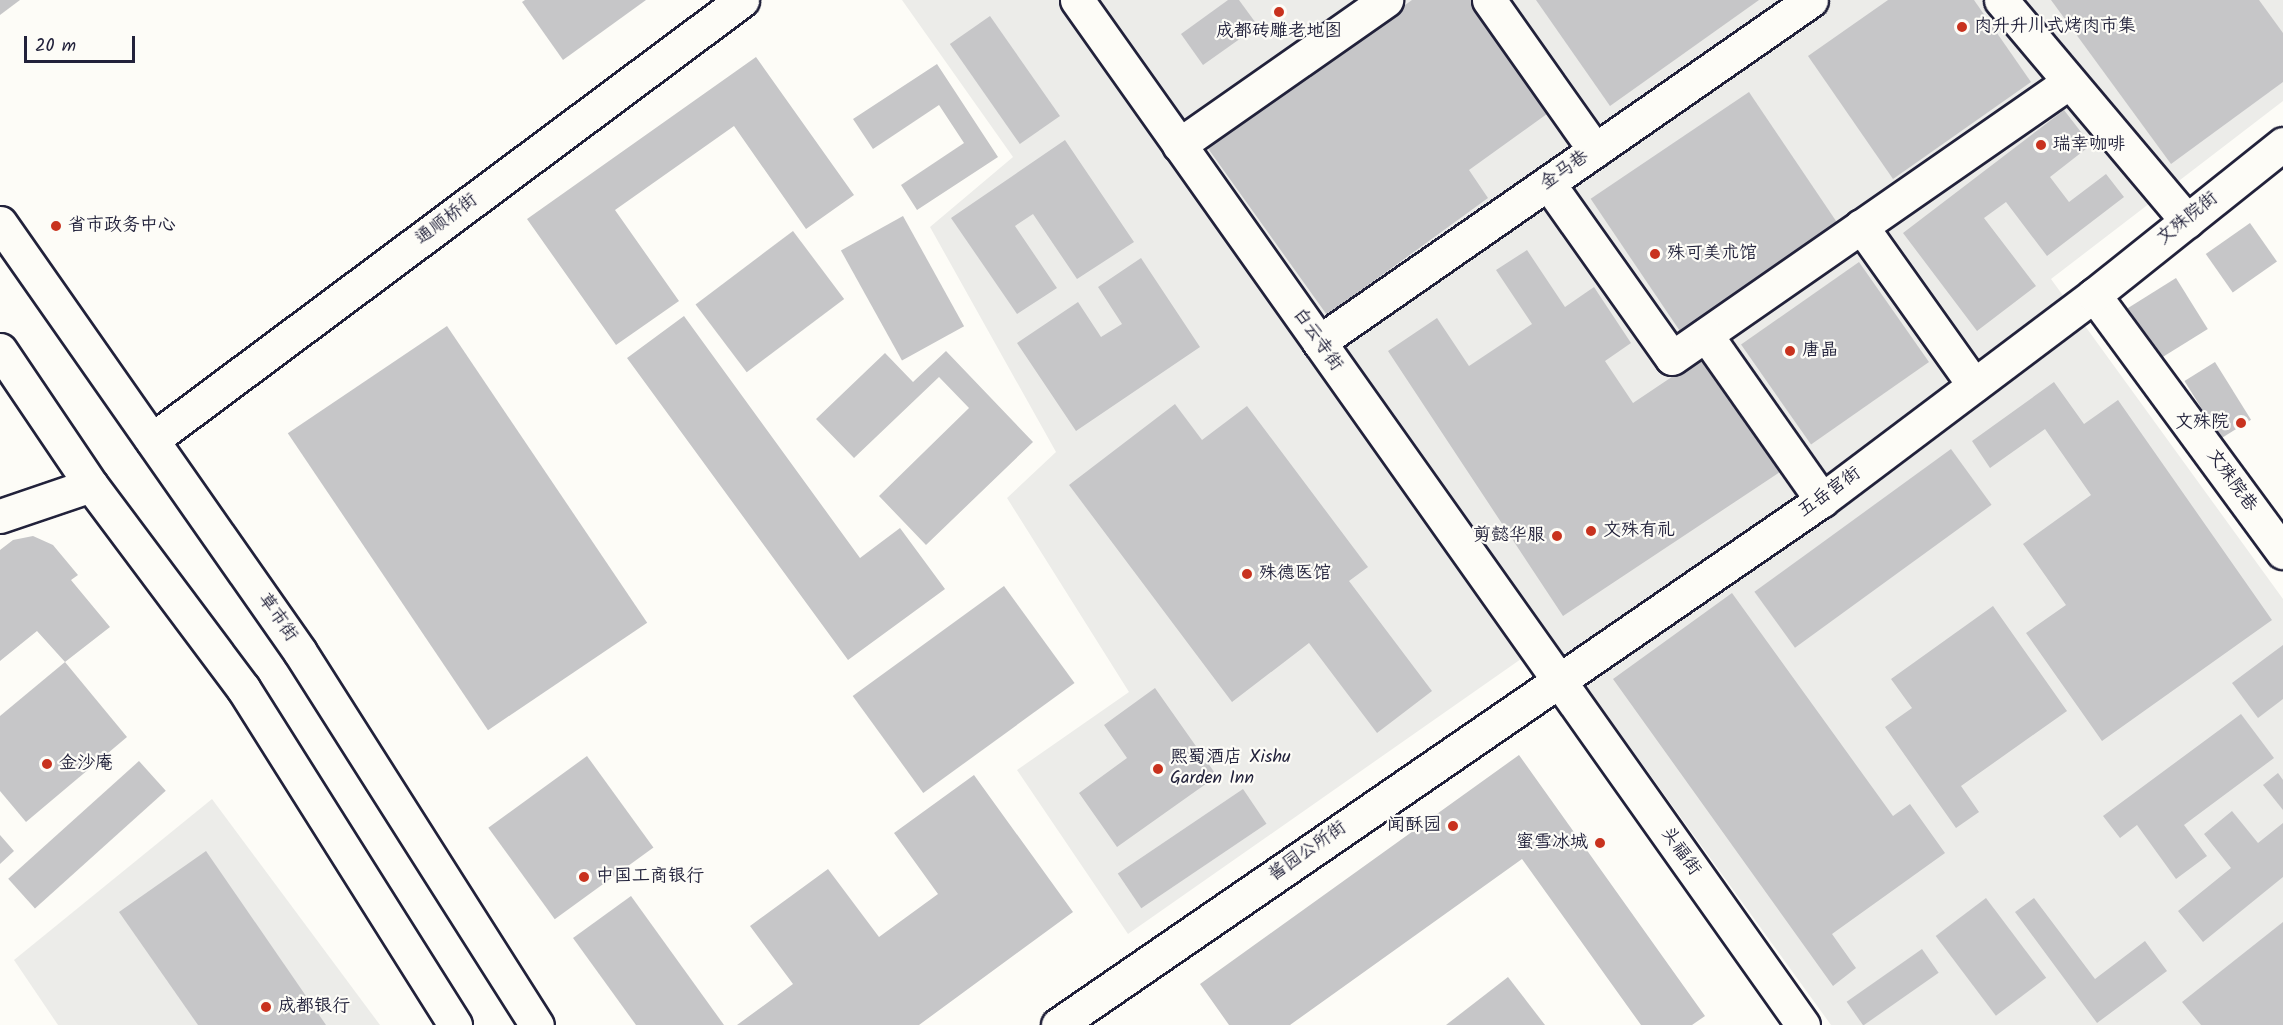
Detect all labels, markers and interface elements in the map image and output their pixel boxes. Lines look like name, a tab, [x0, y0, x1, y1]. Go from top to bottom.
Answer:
marker: 成都砖雕老地图	[1272, 5, 1286, 19]
place label: 肉升升川式烤肉市集	[1974, 16, 2136, 38]
marker: 肉升升川式烤肉市集	[1955, 20, 1969, 34]
place label: 成都砖雕老地图	[1216, 21, 1342, 43]
scale bar	[27, 24, 138, 62]
text: 20 m	[35, 32, 76, 61]
place label: 瑞幸咖啡	[2053, 134, 2125, 156]
marker: 瑞幸咖啡	[2034, 138, 2048, 152]
street label: 金马巷	[1537, 147, 1593, 195]
street label: 文殊院街	[2153, 188, 2223, 250]
street label: 通顺桥街	[412, 190, 482, 250]
place label: 省市政务中心	[68, 215, 176, 237]
marker: 省市政务中心	[49, 219, 63, 233]
place label: 殊可美术馆	[1667, 243, 1757, 265]
marker: 殊可美术馆	[1648, 247, 1662, 261]
street label: 白云寺街	[1288, 304, 1346, 376]
place label: 唐晶	[1802, 340, 1838, 362]
marker: 唐晶	[1783, 344, 1797, 358]
place label: 文殊院	[2175, 412, 2229, 434]
marker: 文殊院	[2234, 416, 2248, 430]
street label: 文殊院巷	[2201, 446, 2261, 516]
street label: 五岳宫街	[1795, 463, 1865, 523]
place label: 文殊有礼	[1603, 520, 1675, 542]
marker: 文殊有礼	[1584, 524, 1598, 538]
place label: 剪懿华服	[1473, 525, 1545, 547]
marker: 剪懿华服	[1550, 529, 1564, 543]
place label: 殊德医馆	[1259, 563, 1331, 585]
marker: 殊德医馆	[1240, 567, 1254, 581]
street label: 草市街	[253, 590, 301, 646]
place label: 熙蜀酒店 Xishu Garden Inn	[1170, 748, 1291, 790]
place label: 金沙庵	[59, 753, 113, 775]
marker: 金沙庵	[40, 757, 54, 771]
marker: 熙蜀酒店 Xishu Garden Inn	[1151, 762, 1165, 776]
place label: 闻酥园	[1387, 815, 1441, 837]
street label: 酱园公所街	[1265, 817, 1351, 887]
marker: 闻酥园	[1446, 819, 1460, 833]
street label: 头福街	[1656, 824, 1704, 880]
place label: 蜜雪冰城	[1516, 832, 1588, 854]
marker: 蜜雪冰城	[1593, 836, 1607, 850]
place label: 中国工商银行	[596, 866, 704, 888]
marker: 中国工商银行	[577, 870, 591, 884]
place label: 成都银行	[278, 996, 350, 1018]
marker: 成都银行	[259, 1000, 273, 1014]

